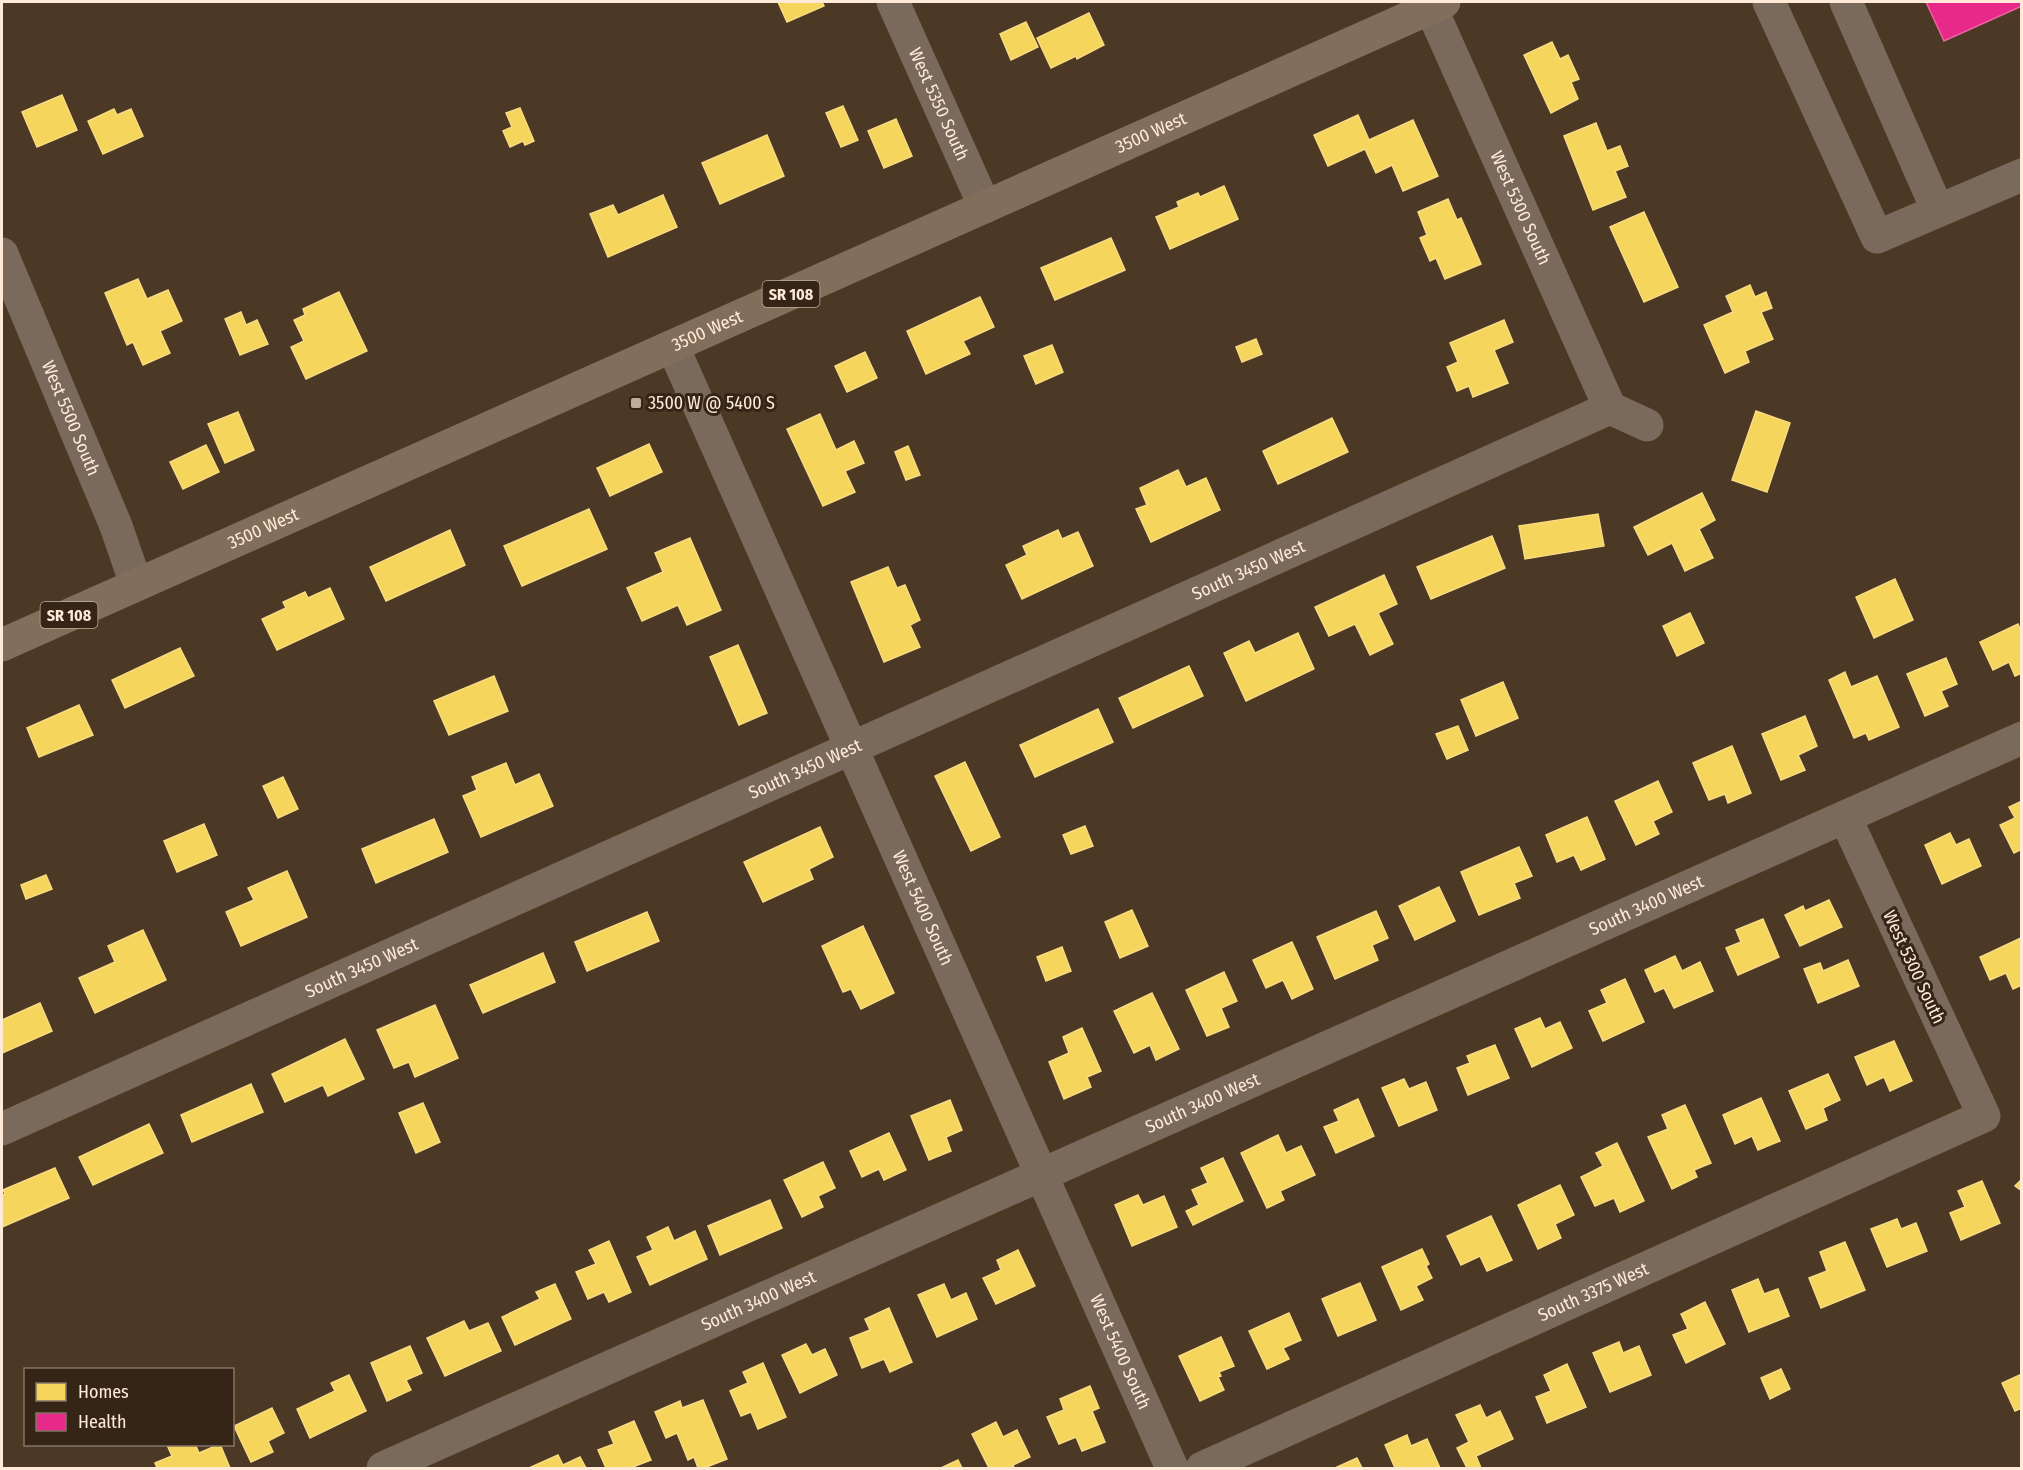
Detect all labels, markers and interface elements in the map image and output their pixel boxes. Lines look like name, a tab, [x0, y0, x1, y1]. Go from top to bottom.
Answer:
street label: West 5350 South	[904, 44, 974, 164]
street label: 3500 West	[1112, 107, 1190, 158]
street label: West 5300 South	[1485, 147, 1556, 268]
road number: SR 108	[762, 281, 820, 307]
street label: 3500 West	[668, 305, 746, 356]
street label: West 5500 South	[37, 357, 105, 479]
place label: 3500 W @ 5400 S	[648, 392, 775, 414]
marker: 3500 W @ 5400 S	[629, 396, 643, 410]
street label: 3500 West	[224, 503, 302, 554]
street label: South 3450 West	[1188, 535, 1309, 605]
road number: SR 108	[40, 602, 98, 628]
street label: South 3450 West	[745, 734, 865, 804]
street label: West 5400 South	[888, 847, 958, 969]
street label: South 3400 West	[1586, 870, 1707, 940]
street label: West 5300 South	[1878, 907, 1950, 1027]
street label: South 3450 West	[301, 933, 422, 1003]
street label: South 3400 West	[1142, 1068, 1263, 1138]
street label: South 3375 West	[1534, 1257, 1652, 1326]
street label: South 3400 West	[698, 1266, 819, 1336]
street label: West 5400 South	[1085, 1291, 1155, 1413]
legend	[24, 1368, 234, 1446]
text: Homes	[78, 1381, 129, 1403]
text: Health	[78, 1411, 126, 1433]

